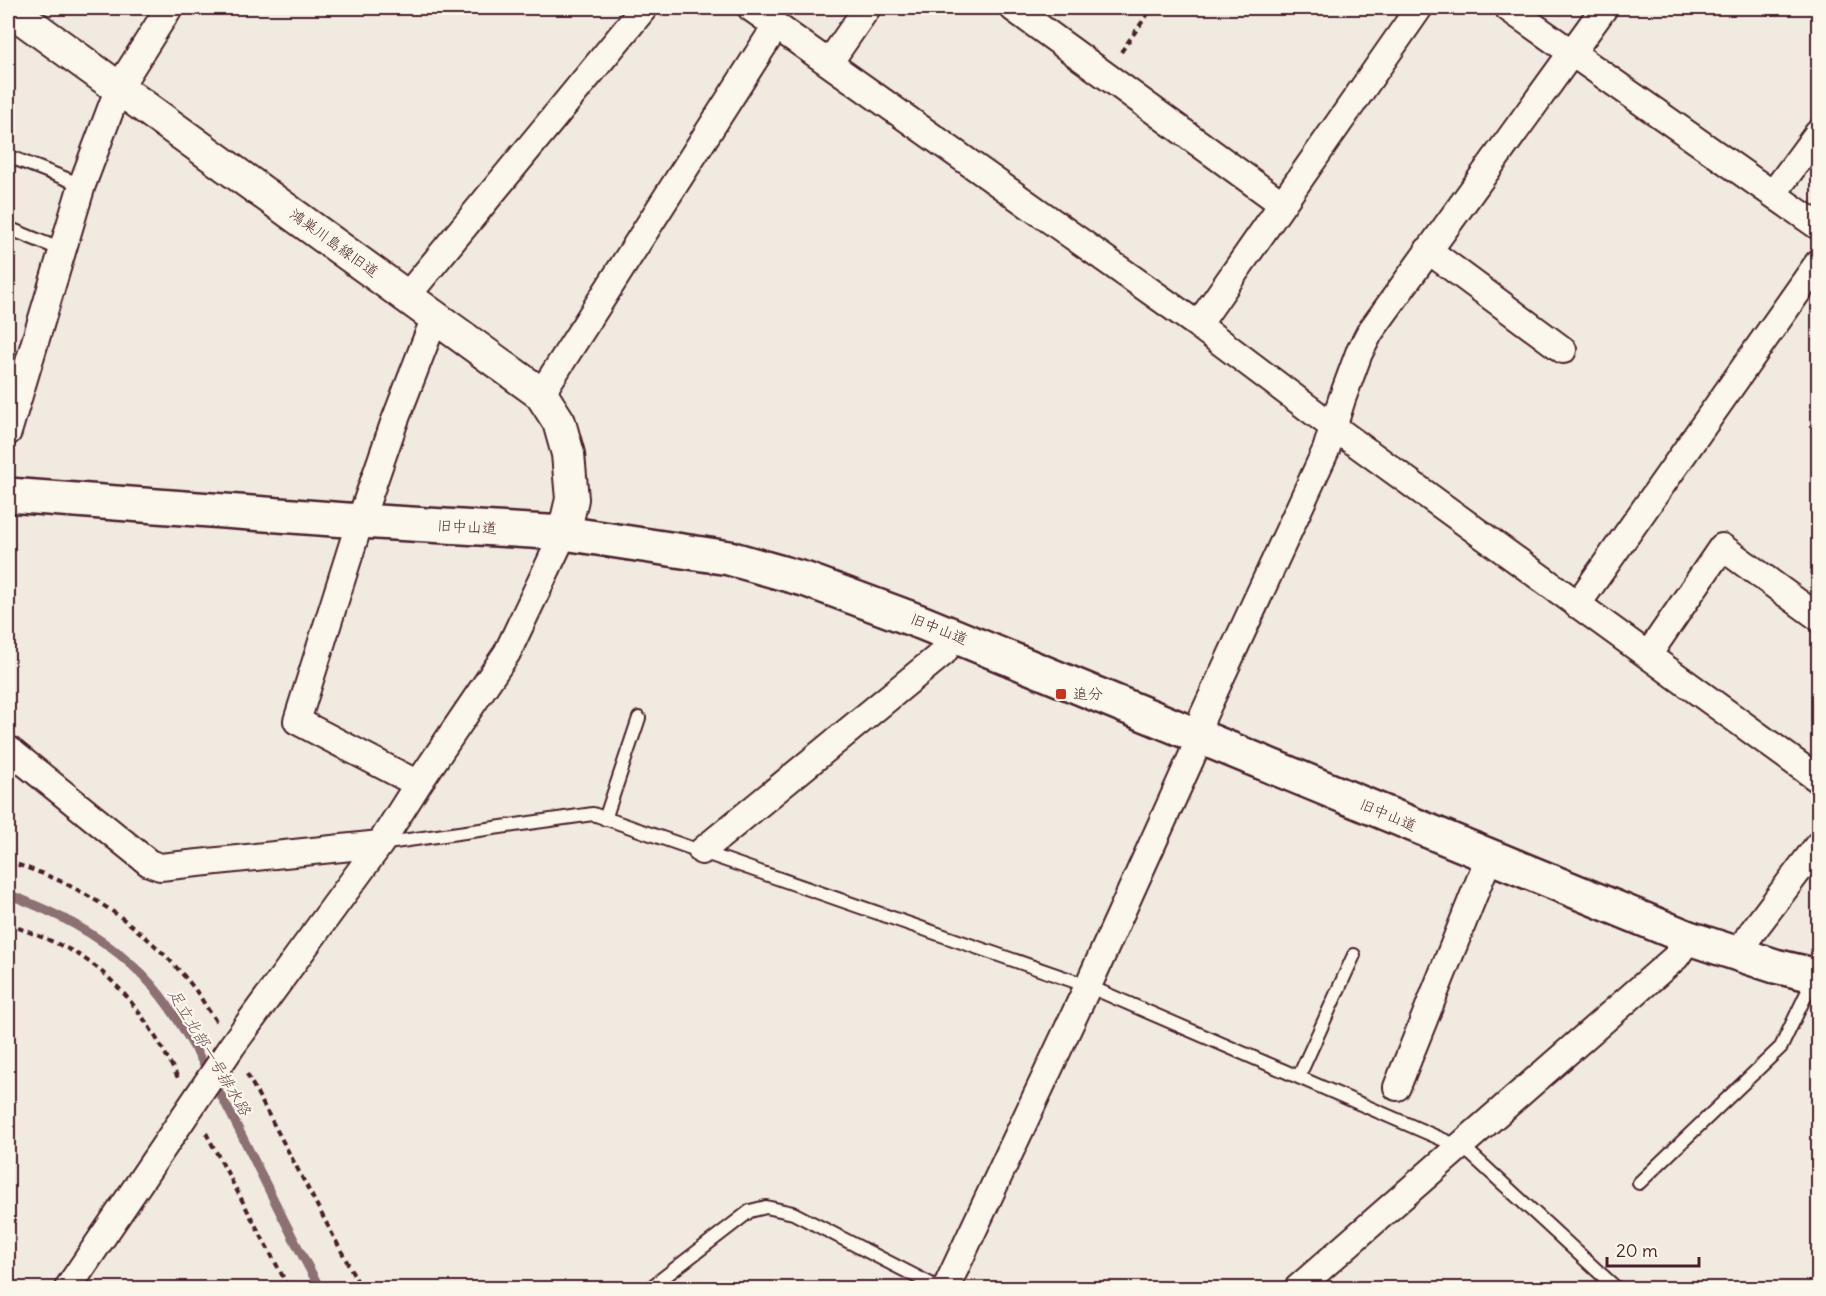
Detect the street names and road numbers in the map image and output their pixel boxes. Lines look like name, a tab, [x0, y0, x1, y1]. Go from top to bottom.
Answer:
street label: 鴻巣川島線旧道	[286, 204, 382, 281]
street label: 旧中山道	[437, 515, 497, 538]
street label: 旧中山道	[908, 608, 971, 649]
street label: 旧中山道	[1357, 794, 1420, 835]

